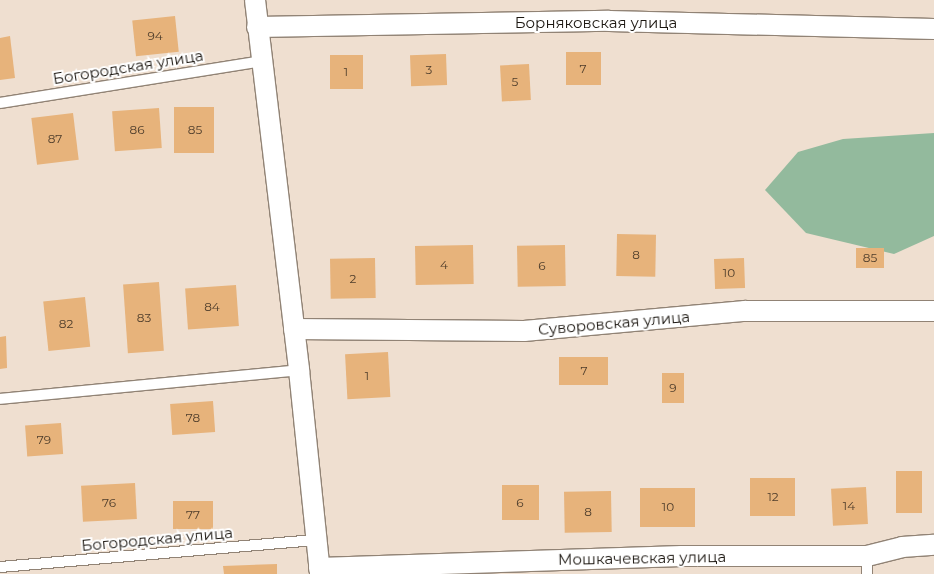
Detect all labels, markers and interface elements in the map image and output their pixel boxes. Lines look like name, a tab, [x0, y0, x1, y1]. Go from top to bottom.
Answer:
street label: Борняковская улица	[515, 14, 677, 32]
house number: 94	[147, 29, 163, 43]
street label: Богородская улица	[52, 46, 204, 88]
house number: 7	[579, 62, 587, 76]
house number: 3	[426, 63, 432, 77]
house number: 1	[344, 65, 348, 79]
house number: 5	[512, 75, 518, 89]
house number: 86	[130, 123, 144, 137]
house number: 85	[188, 123, 202, 137]
house number: 87	[48, 132, 62, 146]
house number: 8	[632, 248, 640, 262]
house number: 85	[863, 251, 877, 265]
house number: 4	[440, 258, 448, 272]
house number: 6	[538, 259, 546, 273]
house number: 10	[723, 266, 735, 280]
house number: 2	[350, 272, 356, 286]
house number: 84	[204, 300, 220, 314]
street label: Суворовская улица	[537, 307, 691, 339]
house number: 83	[137, 311, 151, 325]
house number: 82	[59, 317, 73, 331]
house number: 7	[580, 364, 588, 378]
house number: 1	[365, 369, 369, 383]
house number: 9	[669, 381, 677, 395]
house number: 78	[186, 411, 200, 425]
house number: 79	[37, 433, 51, 447]
house number: 12	[767, 490, 779, 504]
house number: 76	[102, 496, 116, 510]
house number: 6	[516, 496, 524, 510]
house number: 14	[843, 499, 855, 513]
house number: 10	[662, 500, 674, 514]
house number: 8	[584, 505, 592, 519]
house number: 77	[186, 508, 200, 522]
street label: Богородская улица	[81, 523, 233, 555]
street label: Мошкачевская улица	[558, 548, 726, 568]

